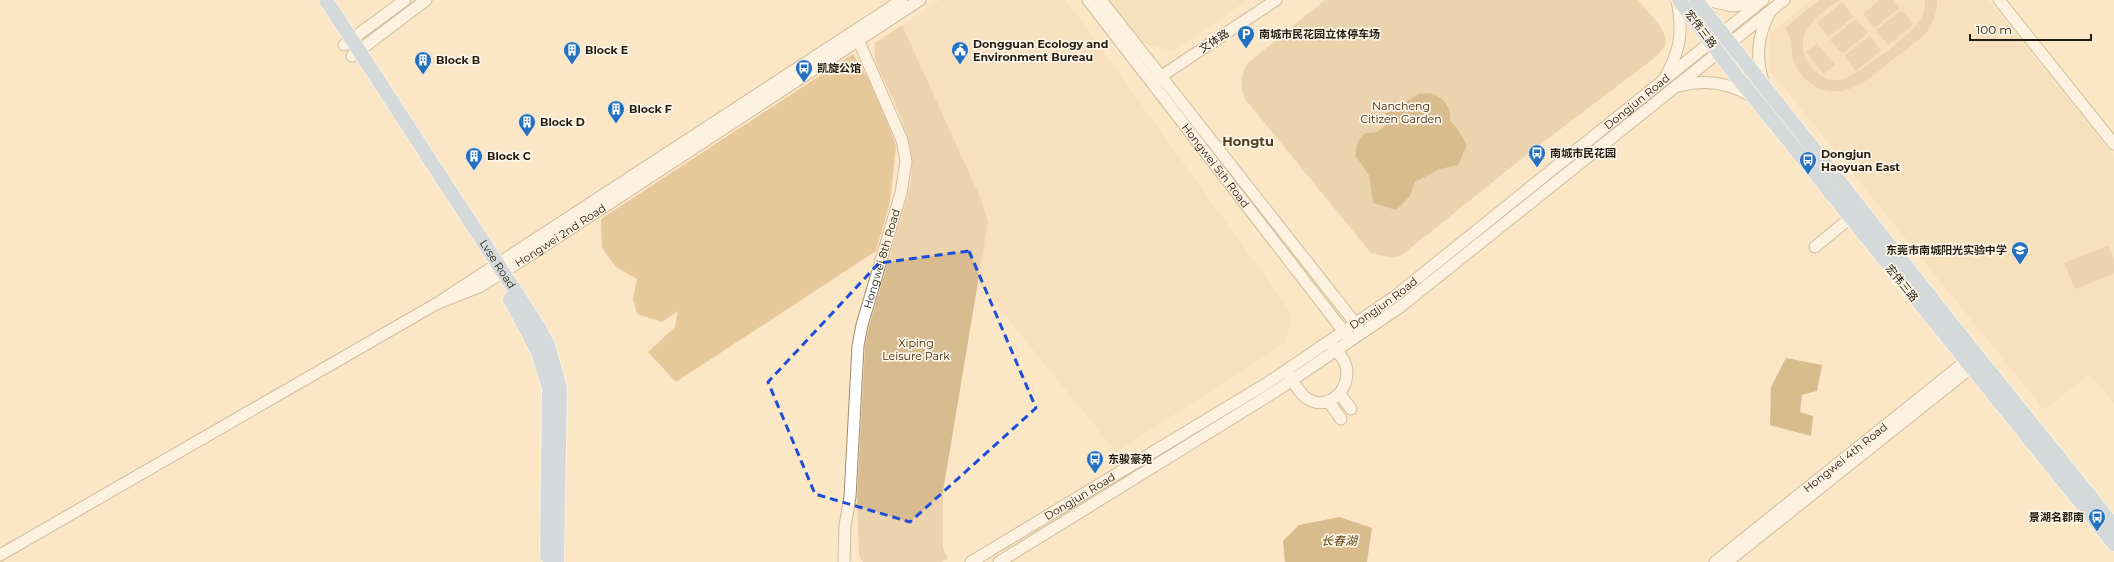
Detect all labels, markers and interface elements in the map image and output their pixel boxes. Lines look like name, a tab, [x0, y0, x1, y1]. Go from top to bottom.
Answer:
street label: 宏伟三路	[1682, 7, 1720, 51]
scale bar	[1970, 16, 2091, 42]
text: 100 m	[1976, 22, 2012, 37]
parking icon: 南城市民花园立体停车场	[1236, 24, 1256, 49]
street label: 文体路	[1196, 26, 1232, 56]
place label: 南城市民花园立体停车场	[1259, 27, 1380, 41]
place label: Dongguan Ecology and Environment Bureau	[973, 37, 1108, 64]
building icon: Block E	[562, 40, 582, 65]
public building icon: Dongguan Ecology and Environment Bureau	[950, 40, 970, 65]
place label: Block E	[585, 43, 628, 57]
building icon: Block B	[413, 50, 433, 75]
place label: Block B	[436, 53, 480, 67]
bus stop icon: 凯旋公馆	[794, 58, 814, 83]
place label: 凯旋公馆	[817, 61, 861, 75]
street label: Dongjun Road	[1601, 71, 1673, 132]
building icon: Block F	[606, 99, 626, 124]
park label: Nancheng Citizen Garden	[1360, 99, 1442, 126]
place label: Block F	[629, 102, 672, 116]
building icon: Block D	[517, 112, 537, 137]
place label: Block D	[540, 115, 585, 129]
street label: Hongwei 5th Road	[1179, 121, 1253, 210]
district label: Hongtu	[1222, 133, 1274, 149]
bus stop icon: 南城市民花园	[1527, 143, 1547, 168]
building icon: Block C	[464, 146, 484, 171]
place label: 南城市民花园	[1550, 146, 1616, 160]
place label: Dongjun Haoyuan East	[1821, 147, 1900, 174]
place label: Block C	[487, 149, 531, 163]
bus stop icon: Dongjun Haoyuan East	[1798, 150, 1818, 175]
street label: Hongwei 2nd Road	[512, 201, 608, 270]
street label: Hongwei 8th Road	[860, 207, 903, 310]
street label: Lvse Road	[477, 237, 519, 291]
school or university icon: 东莞市南城阳光实验中学	[2010, 240, 2030, 265]
place label: 东莞市南城阳光实验中学	[1886, 243, 2007, 257]
street label: 宏伟三路	[1883, 261, 1921, 305]
street label: Dongjun Road	[1347, 274, 1420, 332]
park label: Xiping Leisure Park	[882, 336, 950, 363]
street label: Hongwei 4th Road	[1800, 420, 1890, 495]
bus stop icon: 东骏豪苑	[1085, 449, 1105, 474]
place label: 东骏豪苑	[1108, 452, 1152, 466]
street label: Dongjun Road	[1042, 470, 1118, 523]
bus stop icon: 景湖名郡南	[2087, 507, 2107, 532]
place label: 景湖名郡南	[2029, 510, 2084, 524]
water label: 长春湖	[1321, 533, 1359, 548]

